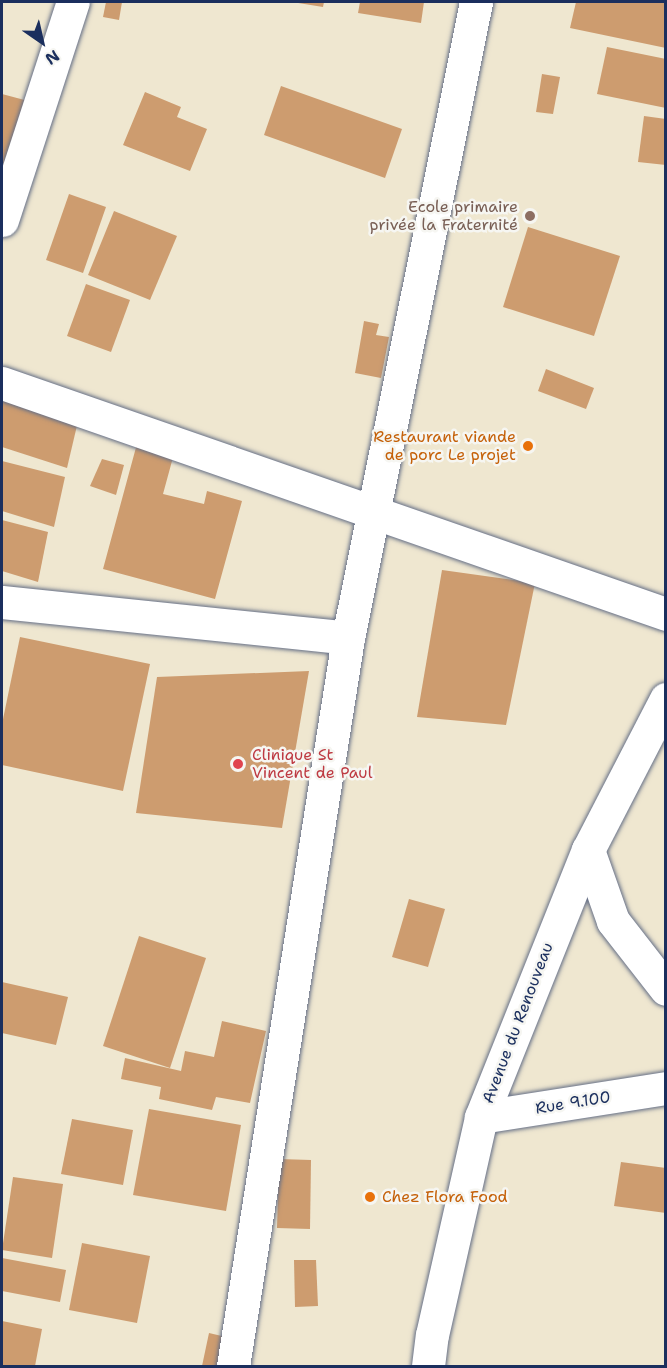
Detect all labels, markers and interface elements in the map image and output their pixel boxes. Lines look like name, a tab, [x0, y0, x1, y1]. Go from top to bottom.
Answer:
north arrow	[12, 12, 72, 72]
text: N	[41, 45, 63, 70]
place label: Ecole primaire privée la Fraternité	[370, 197, 518, 235]
marker: Ecole primaire privée la Fraternité	[523, 209, 537, 223]
place label: Restaurant viande de porc Le projet	[373, 427, 516, 465]
marker: Restaurant viande de porc Le projet	[521, 439, 535, 453]
place label: Clinique St Vincent de Paul	[252, 745, 373, 783]
marker: Clinique St Vincent de Paul	[229, 755, 247, 773]
street label: Avenue du Renouveau	[478, 940, 558, 1106]
street label: Rue 9.100	[534, 1088, 612, 1118]
place label: Chez Flora Food	[382, 1187, 508, 1207]
marker: Chez Flora Food	[363, 1190, 377, 1204]

